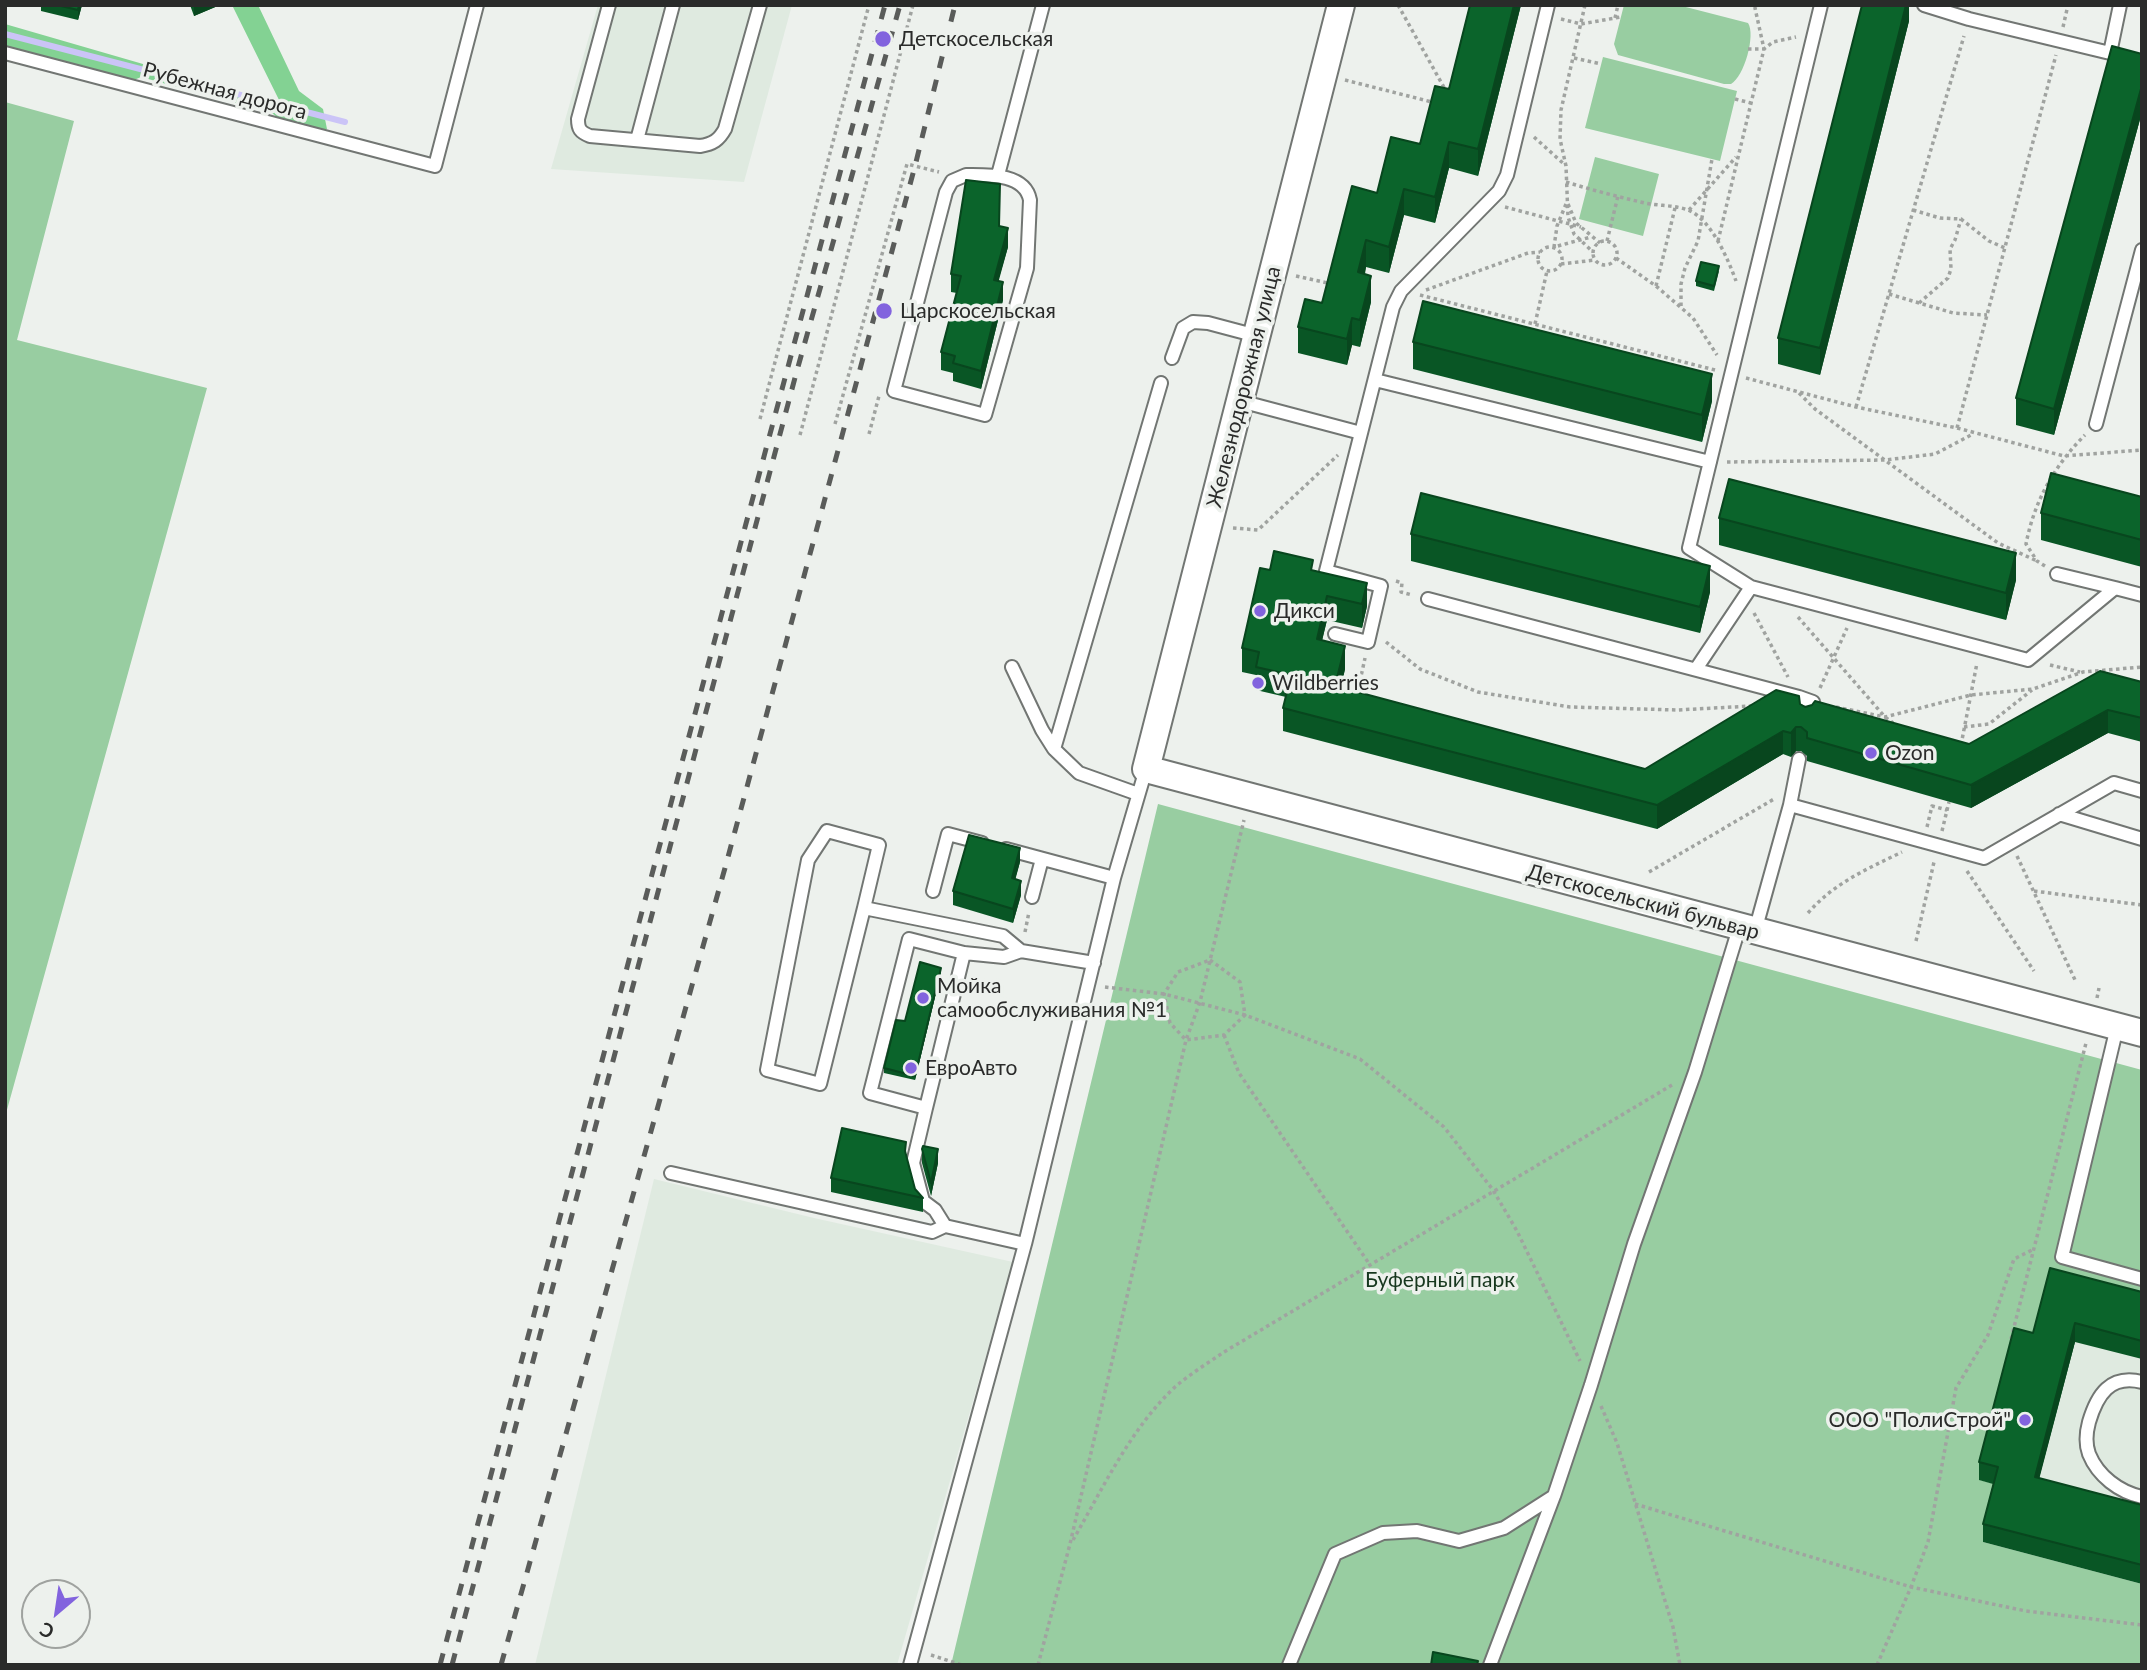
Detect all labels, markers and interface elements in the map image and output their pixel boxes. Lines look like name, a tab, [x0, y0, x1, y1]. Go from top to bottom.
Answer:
place label: Детскосельская	[899, 26, 1053, 52]
marker: Детскосельская	[873, 29, 893, 49]
street label: Рубежная дорога	[140, 57, 310, 125]
street label: Железнодорожная улица	[1202, 264, 1286, 510]
place label: Царскосельская	[900, 298, 1056, 324]
marker: Царскосельская	[874, 301, 894, 321]
place label: Дикси	[1274, 598, 1335, 624]
marker: Дикси	[1252, 603, 1268, 619]
place label: Wildberries	[1272, 670, 1379, 696]
marker: Wildberries	[1250, 675, 1266, 691]
place label: Ozon	[1885, 740, 1934, 766]
marker: Ozon	[1863, 745, 1879, 761]
street label: Детскосельский бульвар	[1524, 859, 1762, 945]
place label: Мойка самообслуживания №1	[937, 973, 1167, 1023]
marker: Мойка самообслуживания №1	[915, 990, 931, 1006]
place label: ЕвроАвто	[925, 1055, 1017, 1081]
marker: ЕвроАвто	[903, 1060, 919, 1076]
park label: Буферный парк	[1365, 1267, 1515, 1293]
place label: ООО "ПолиСтрой"	[1829, 1407, 2011, 1433]
marker: ООО "ПолиСтрой"	[2017, 1412, 2033, 1428]
north arrow	[21, 1579, 91, 1649]
text: С	[35, 1618, 58, 1644]

